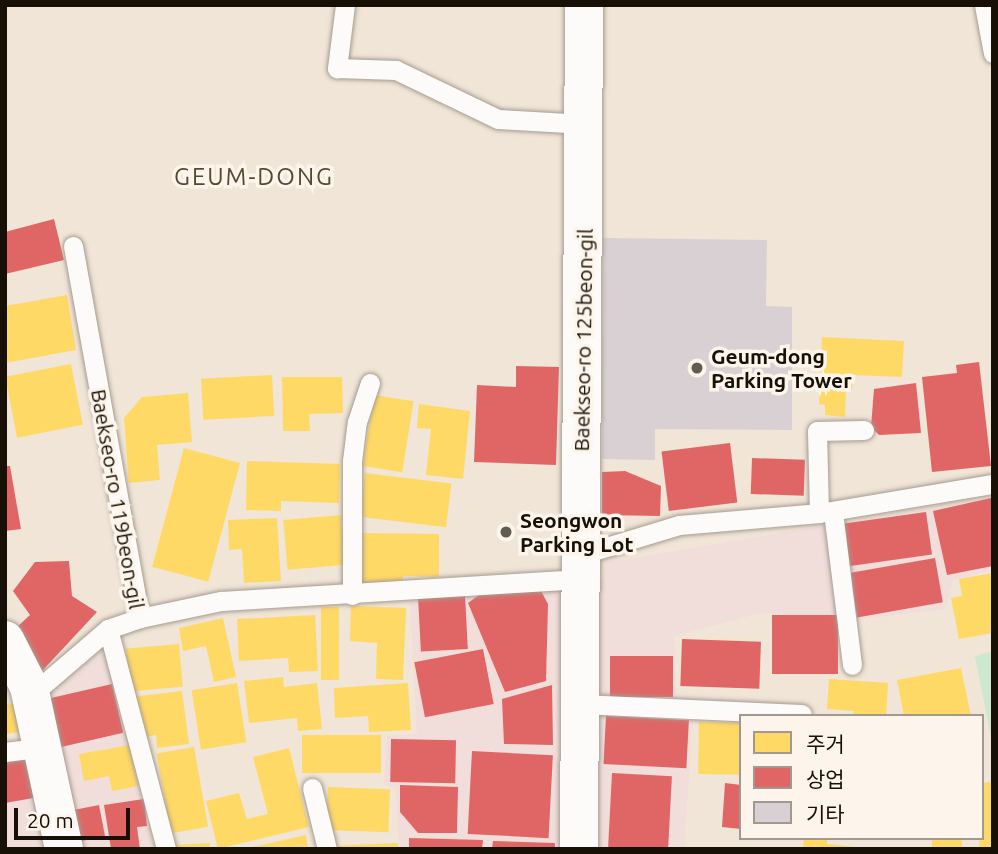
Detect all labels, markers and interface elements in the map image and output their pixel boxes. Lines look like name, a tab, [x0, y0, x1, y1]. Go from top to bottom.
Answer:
district label: GEUM-DONG	[175, 163, 333, 191]
street label: Baekseo-ro 125beon-gil	[568, 228, 598, 452]
place label: Geum-dong Parking Tower	[711, 343, 852, 393]
marker: Geum-dong Parking Tower	[689, 360, 705, 376]
street label: Baekseo-ro 119beon-gil	[86, 387, 150, 611]
place label: Seongwon Parking Lot	[520, 507, 633, 557]
marker: Seongwon Parking Lot	[498, 524, 514, 540]
legend	[739, 714, 984, 840]
text: 주거	[806, 732, 845, 756]
text: 상업	[806, 767, 845, 791]
scale bar	[18, 794, 133, 838]
text: 기타	[806, 802, 845, 826]
text: 20 m	[27, 808, 74, 832]

